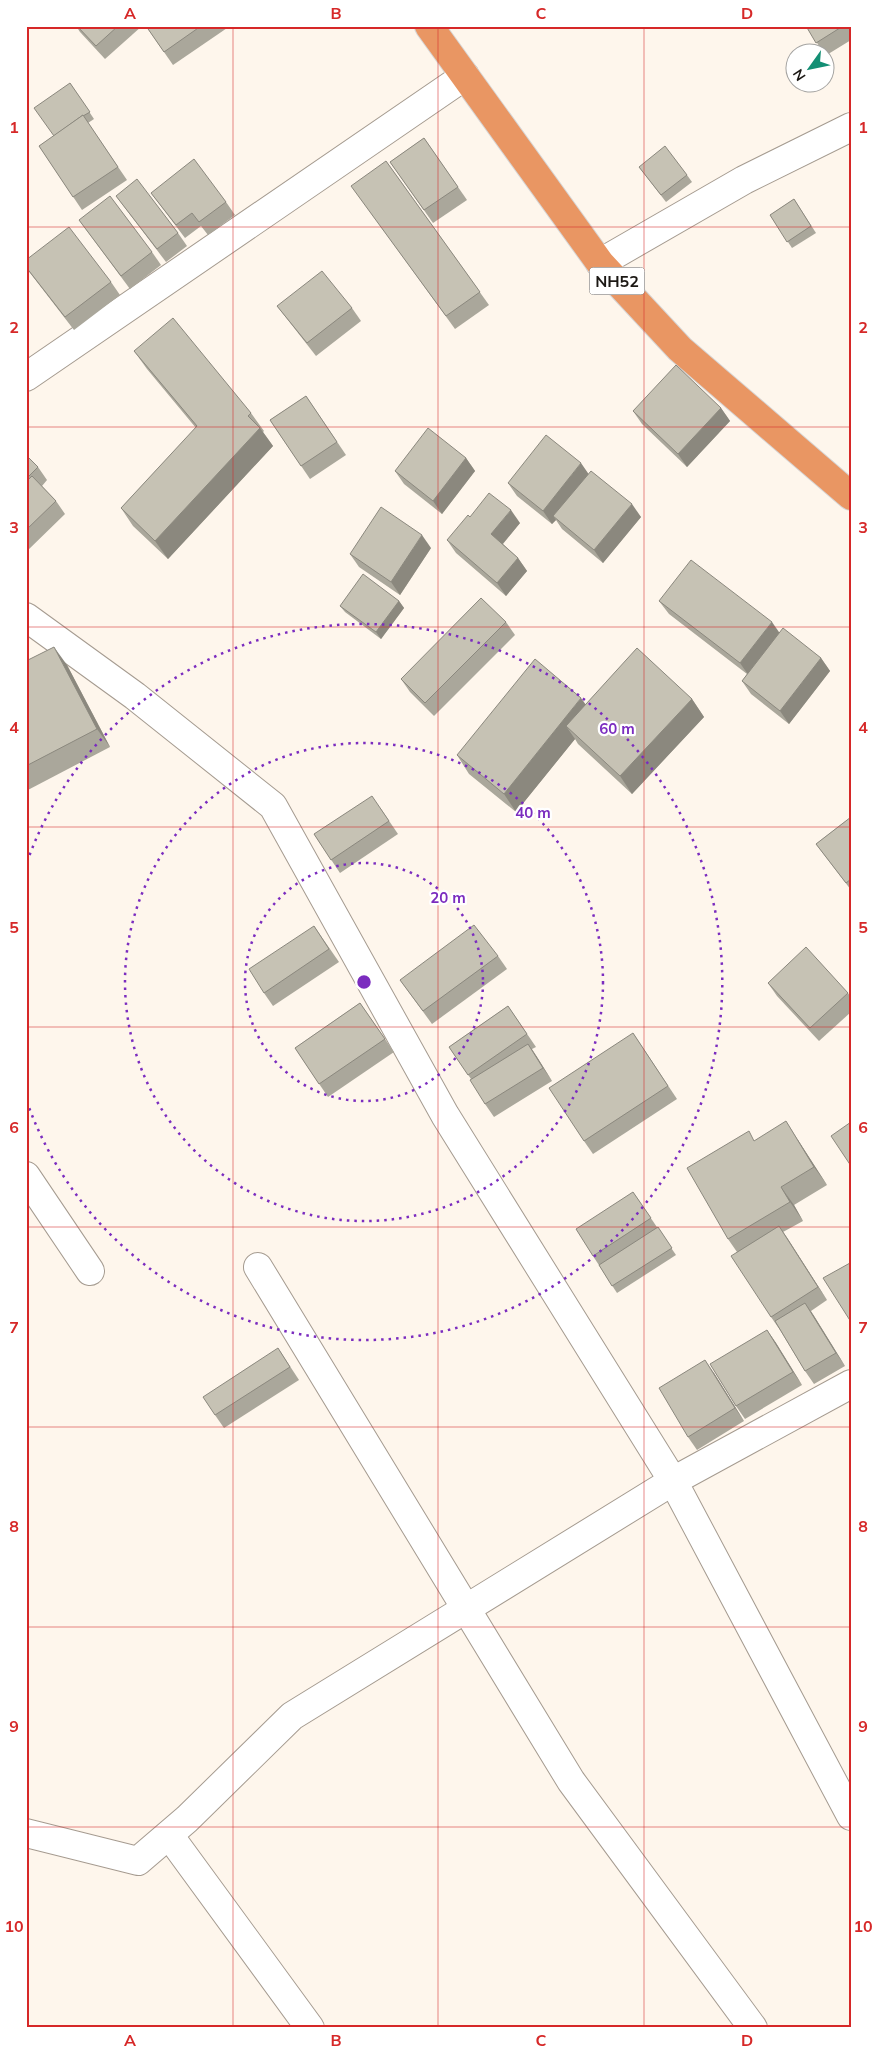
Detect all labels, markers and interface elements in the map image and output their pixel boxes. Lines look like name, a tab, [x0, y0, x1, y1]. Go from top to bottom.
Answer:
text: A	[124, 3, 136, 23]
text: B	[330, 3, 342, 23]
text: C	[536, 3, 547, 23]
text: D	[741, 3, 753, 23]
north arrow	[784, 42, 834, 92]
text: N	[789, 66, 810, 84]
text: 1	[9, 117, 19, 137]
text: 1	[858, 117, 868, 137]
road number: NH52	[590, 268, 644, 294]
text: 2	[9, 317, 19, 337]
text: 2	[858, 317, 868, 337]
text: 3	[9, 517, 19, 537]
text: 3	[858, 517, 868, 537]
text: 4	[9, 717, 19, 737]
text: 4	[858, 717, 868, 737]
text: 60 m	[599, 719, 635, 738]
text: 40 m	[515, 803, 551, 822]
text: 20 m	[430, 888, 466, 907]
text: 5	[9, 917, 19, 937]
text: 5	[858, 917, 868, 937]
centre of rings	[355, 973, 373, 991]
text: 6	[9, 1117, 19, 1137]
text: 6	[858, 1117, 868, 1137]
text: 7	[9, 1317, 19, 1337]
text: 7	[858, 1317, 868, 1337]
text: 8	[9, 1516, 19, 1536]
text: 8	[858, 1516, 868, 1536]
text: 9	[9, 1716, 19, 1736]
text: 9	[858, 1716, 868, 1736]
text: 10	[4, 1916, 24, 1936]
text: 10	[853, 1916, 873, 1936]
text: A	[124, 2030, 136, 2050]
text: B	[330, 2030, 342, 2050]
text: C	[536, 2030, 547, 2050]
text: D	[741, 2030, 753, 2050]

